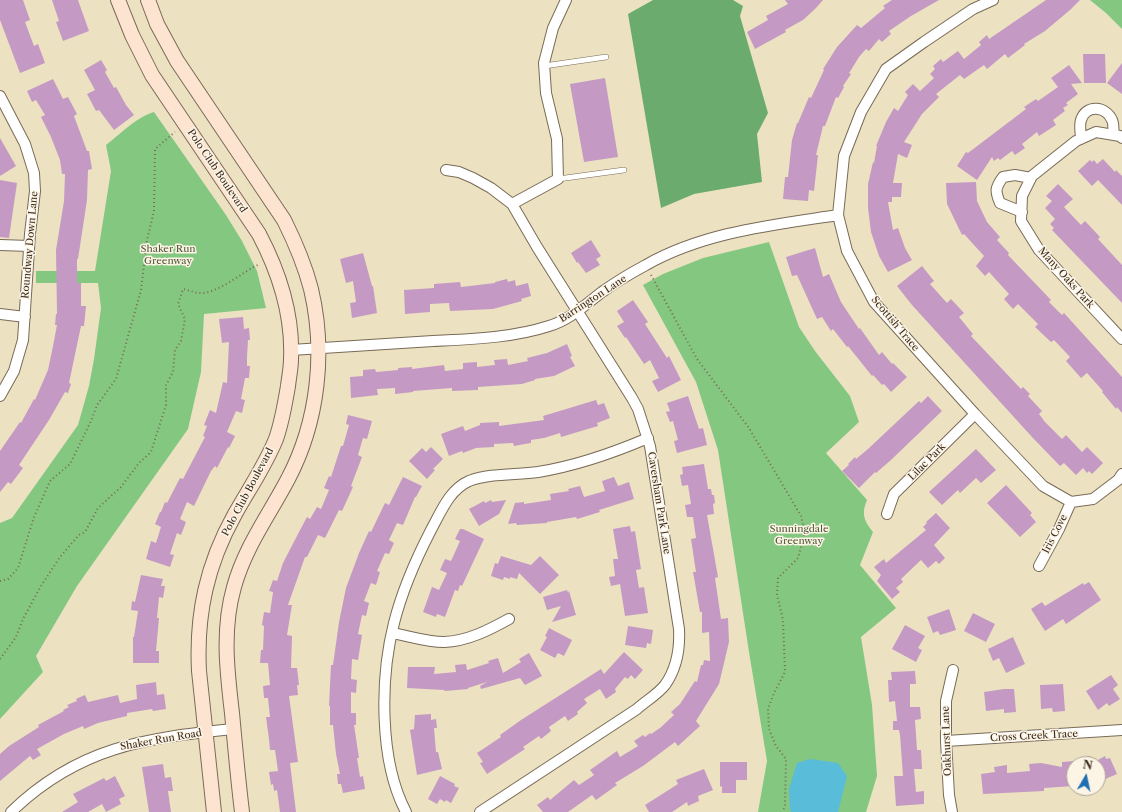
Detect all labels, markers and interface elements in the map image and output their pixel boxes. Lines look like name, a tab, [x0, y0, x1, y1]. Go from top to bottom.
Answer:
street label: Polo Club Boulevard	[185, 127, 249, 215]
street label: Roundway Down Lane	[19, 191, 41, 299]
park label: Shaker Run Greenway	[140, 243, 196, 266]
street label: Many Oaks Park	[1036, 245, 1096, 311]
street label: Barrington Lane	[557, 273, 629, 325]
street label: Scottish Trace	[869, 294, 921, 354]
street label: Lilac Park	[906, 441, 948, 483]
street label: Polo Club Boulevard	[220, 446, 276, 538]
street label: Caversham Park Lane	[645, 451, 673, 555]
street label: Iris Cove	[1040, 512, 1070, 556]
park label: Sunningdale Greenway	[769, 523, 829, 546]
street label: Oakhurst Lane	[940, 706, 954, 776]
street label: Shaker Run Road	[119, 727, 203, 753]
street label: Cross Creek Trace	[990, 728, 1078, 744]
north arrow	[1066, 756, 1106, 796]
text: N	[1082, 757, 1094, 773]

